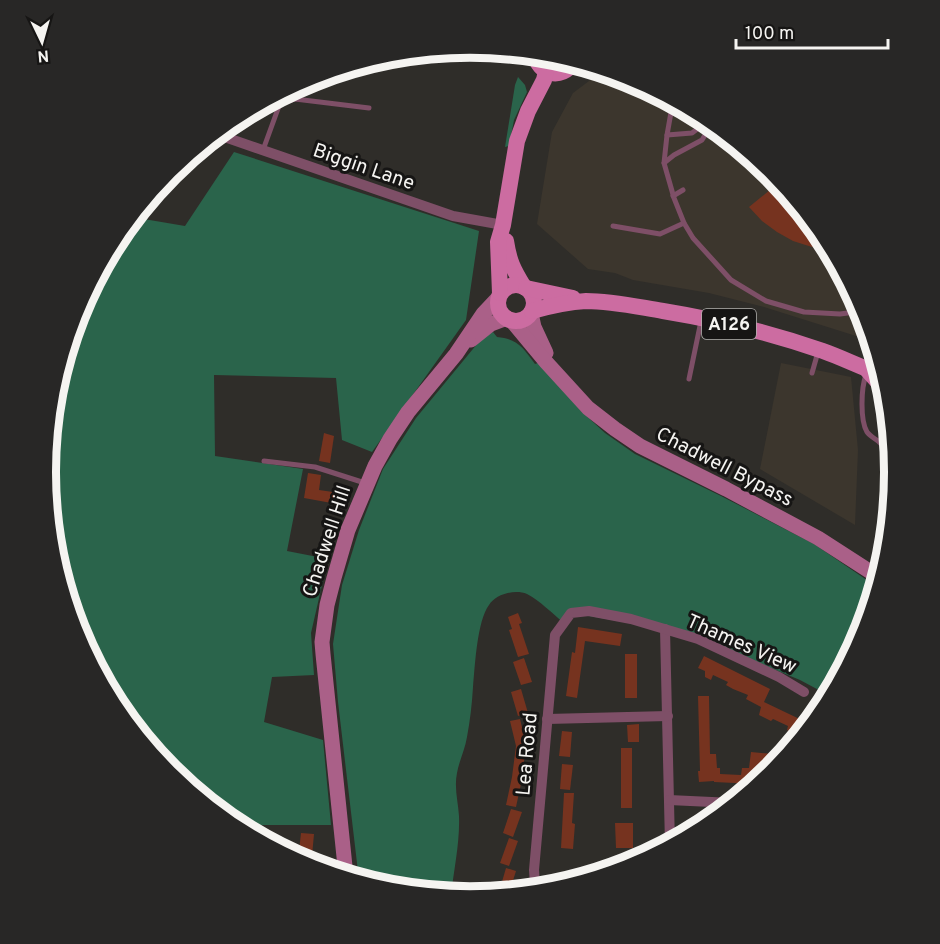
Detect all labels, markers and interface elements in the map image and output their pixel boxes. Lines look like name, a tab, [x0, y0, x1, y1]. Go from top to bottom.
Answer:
north arrow	[12, 12, 72, 72]
scale bar	[736, 12, 888, 50]
text: 100 m	[745, 23, 794, 46]
text: N	[37, 44, 50, 65]
street label: Biggin Lane	[309, 138, 418, 197]
road number: A126	[702, 309, 756, 339]
street label: Chadwell Bypass	[651, 422, 797, 514]
street label: Chadwell Hill	[298, 482, 358, 601]
street label: Thames View	[682, 609, 800, 681]
street label: Lea Road	[511, 712, 545, 797]

